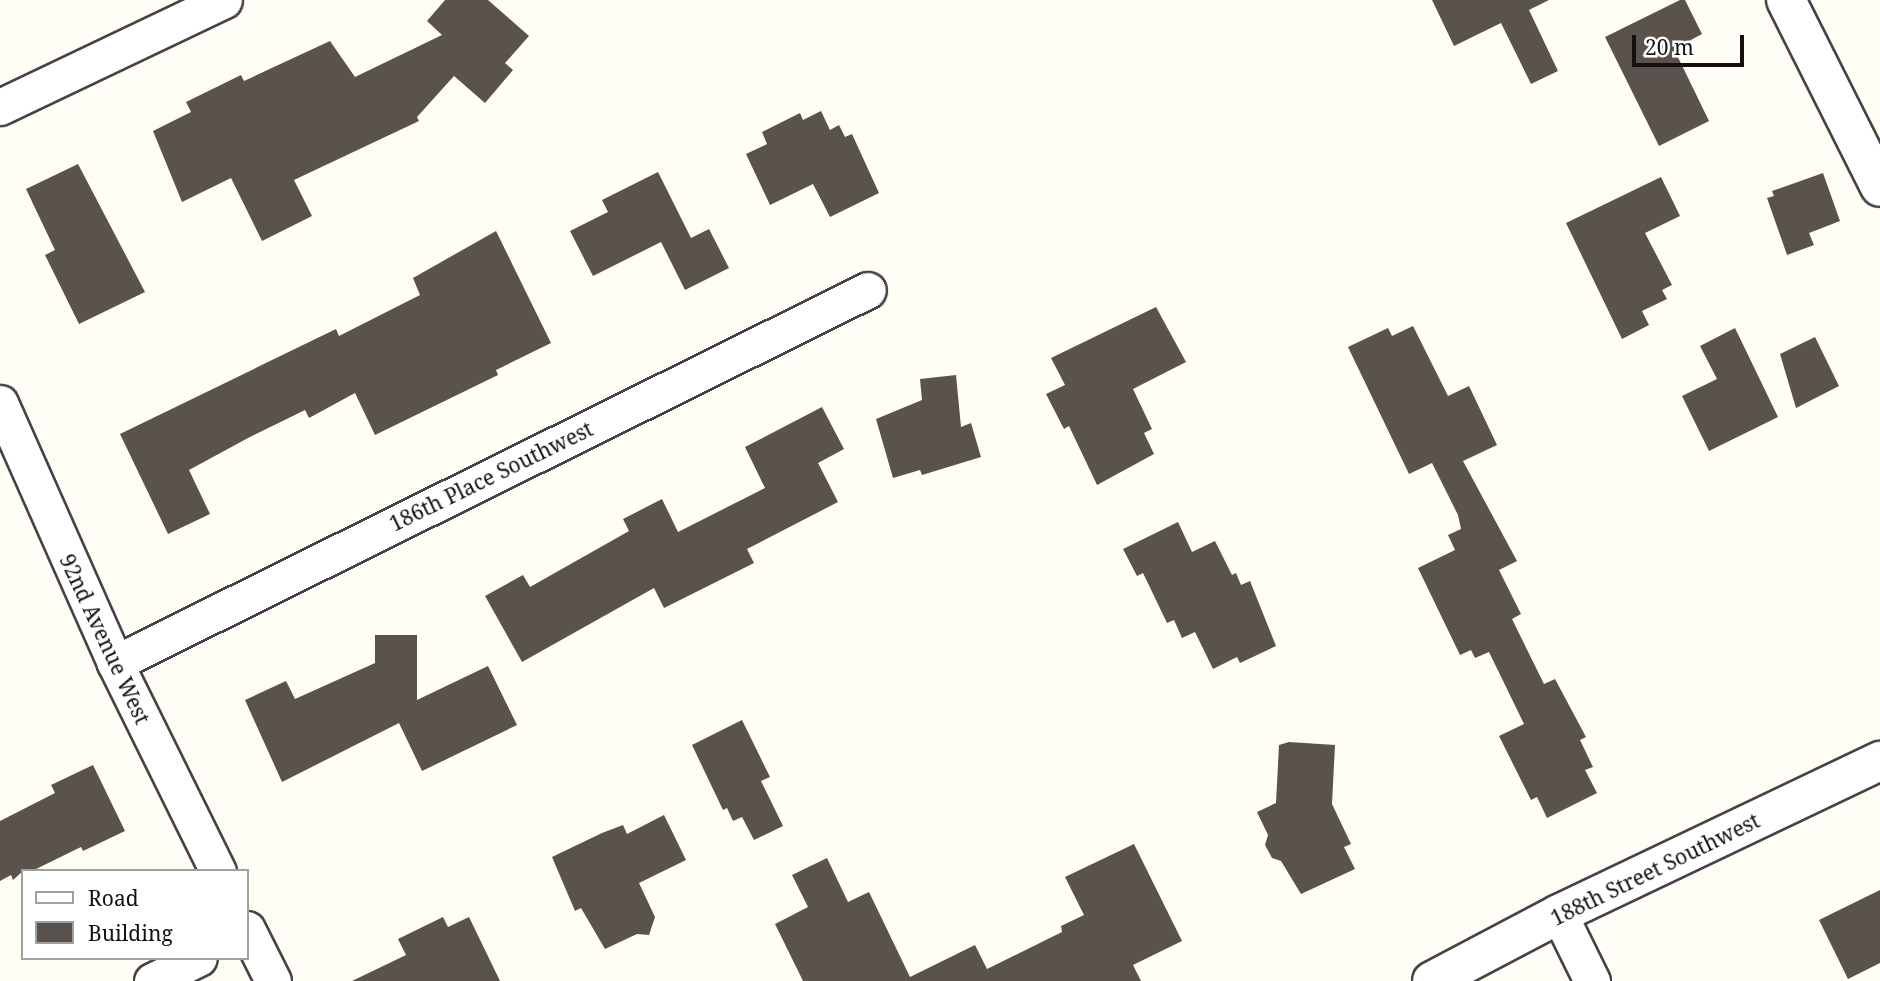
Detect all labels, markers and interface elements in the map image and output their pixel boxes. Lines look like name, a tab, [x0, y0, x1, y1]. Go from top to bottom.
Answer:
scale bar	[1635, 21, 1747, 65]
text: 20 m	[1645, 33, 1694, 61]
street label: 186th Place Southwest	[385, 416, 597, 536]
street label: 92nd Avenue West	[55, 550, 155, 728]
street label: 188th Street Southwest	[1546, 807, 1764, 931]
legend	[21, 869, 248, 960]
text: Road	[88, 884, 139, 912]
text: Building	[88, 919, 173, 947]

